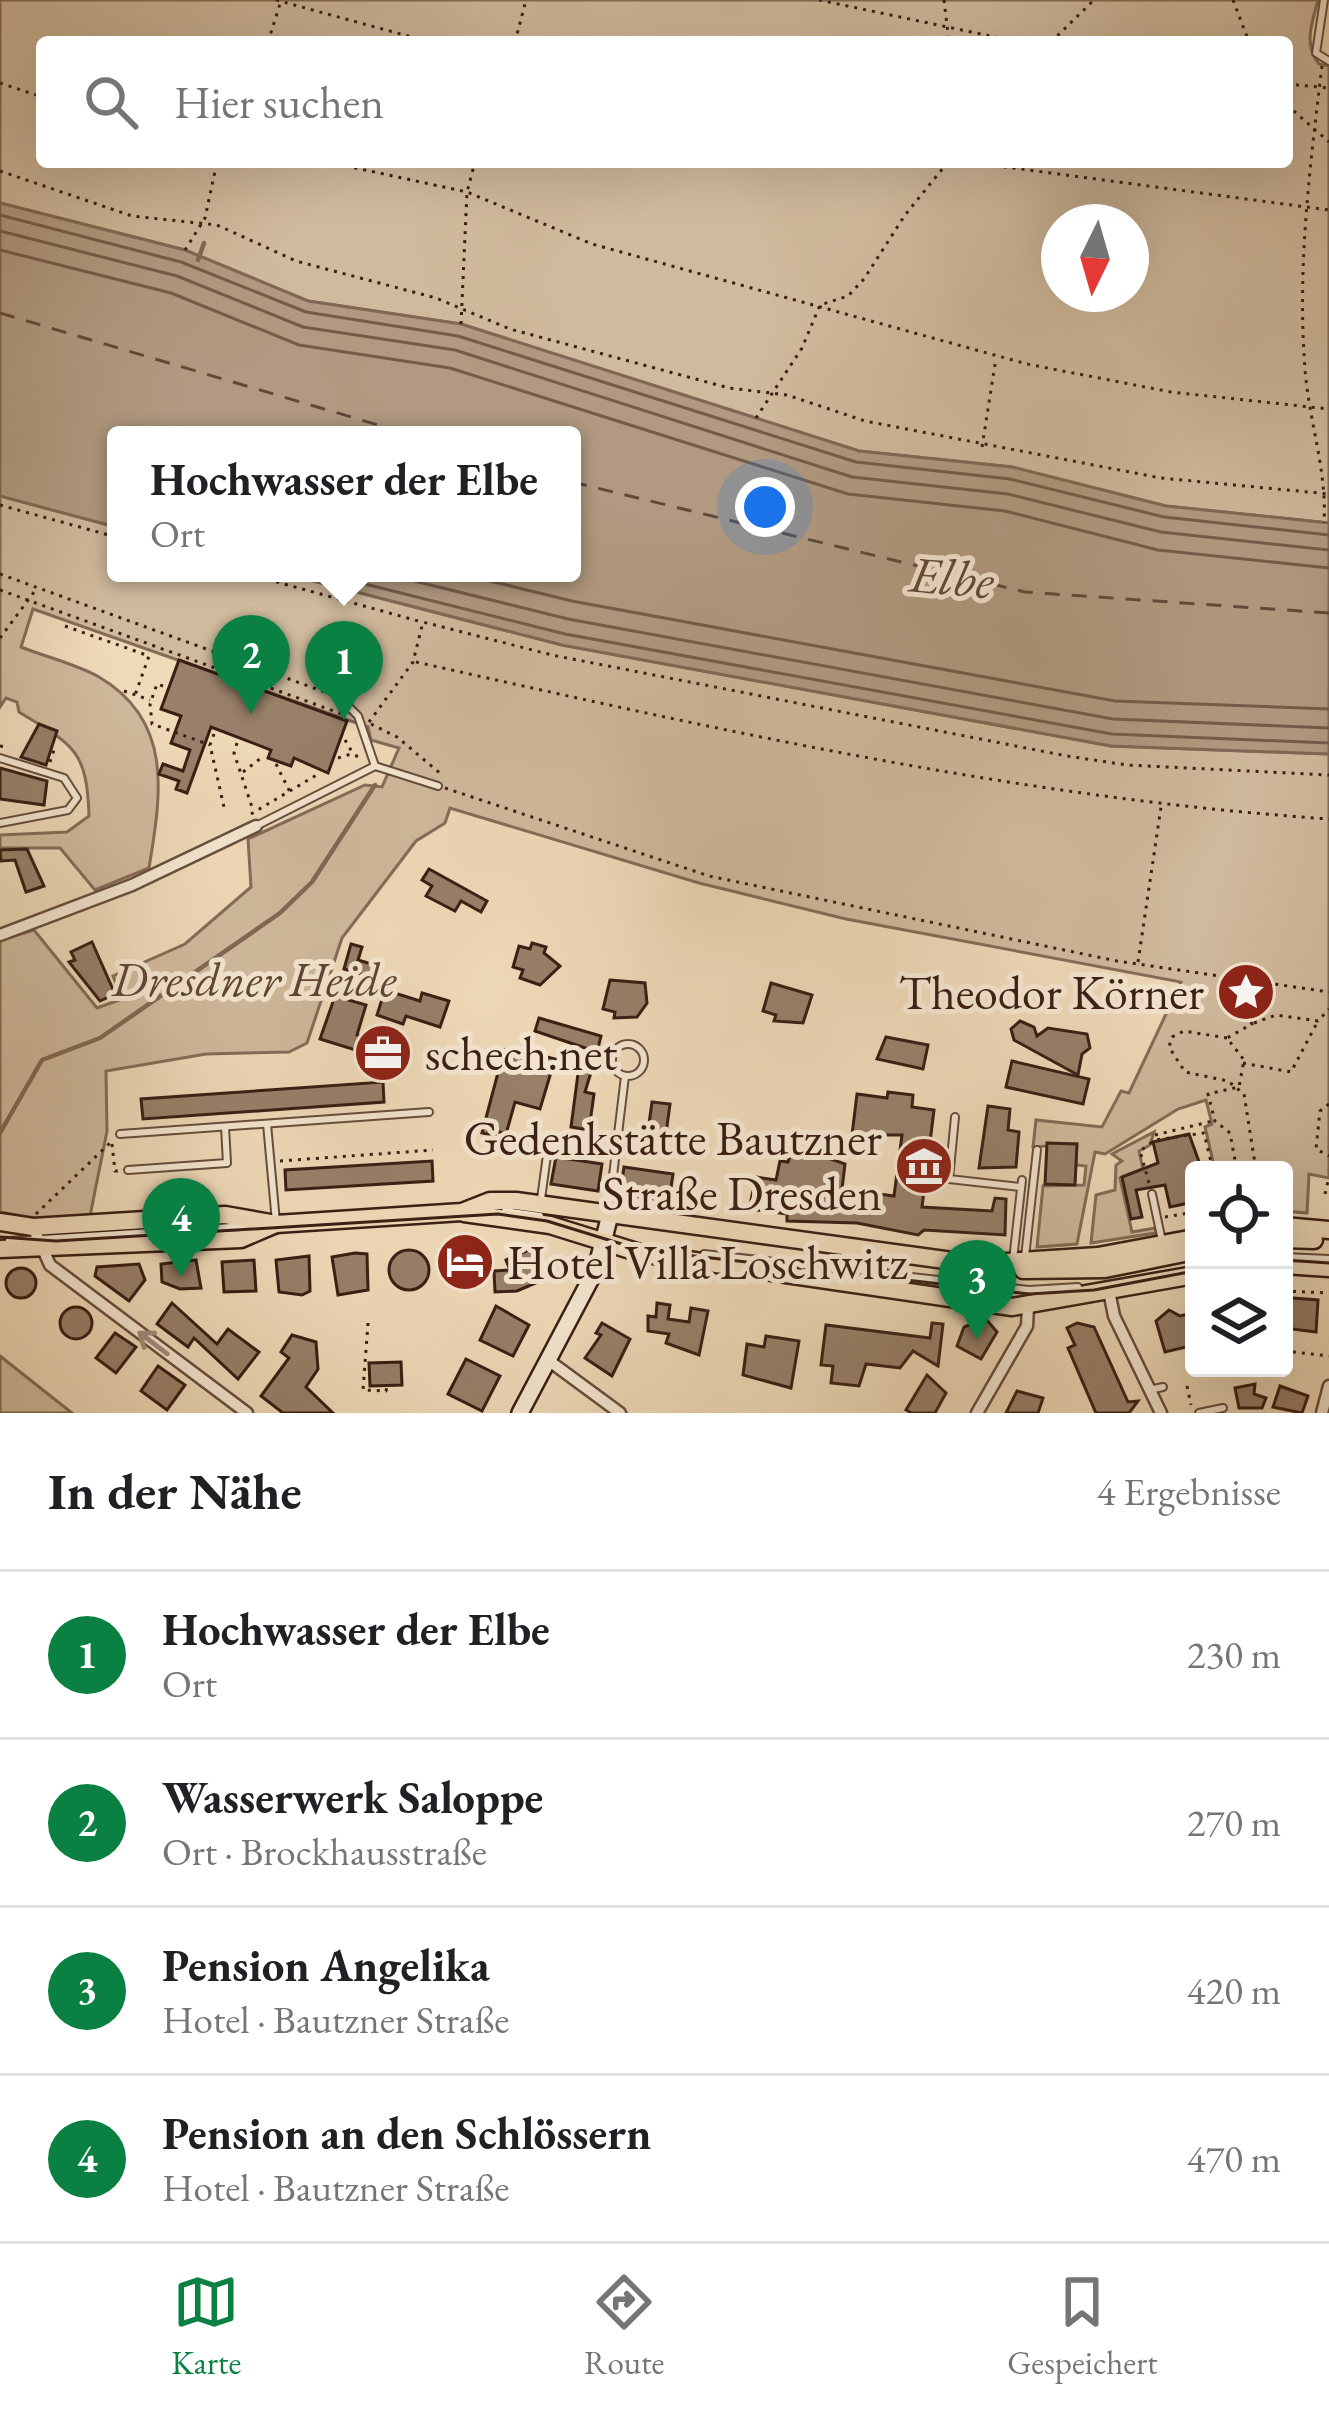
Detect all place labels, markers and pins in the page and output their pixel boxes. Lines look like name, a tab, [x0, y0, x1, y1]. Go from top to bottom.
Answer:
pin: 2	[212, 615, 290, 714]
pin: 1	[305, 621, 383, 720]
place label: Theodor Körner	[899, 961, 1204, 1023]
place icon: Theodor Körner	[1215, 961, 1277, 1023]
office icon: schech.net	[352, 1022, 414, 1084]
place label: schech.net	[425, 1022, 617, 1084]
place label: Gedenkstätte Bautzner Straße Dresden	[464, 1107, 882, 1224]
museum icon: Gedenkstätte Bautzner Straße Dresden	[893, 1135, 955, 1197]
pin: 4	[142, 1178, 220, 1277]
hotel icon: Hotel Villa Loschwitz	[434, 1231, 496, 1293]
place label: Hotel Villa Loschwitz	[507, 1231, 908, 1293]
pin: 3	[938, 1240, 1016, 1339]

